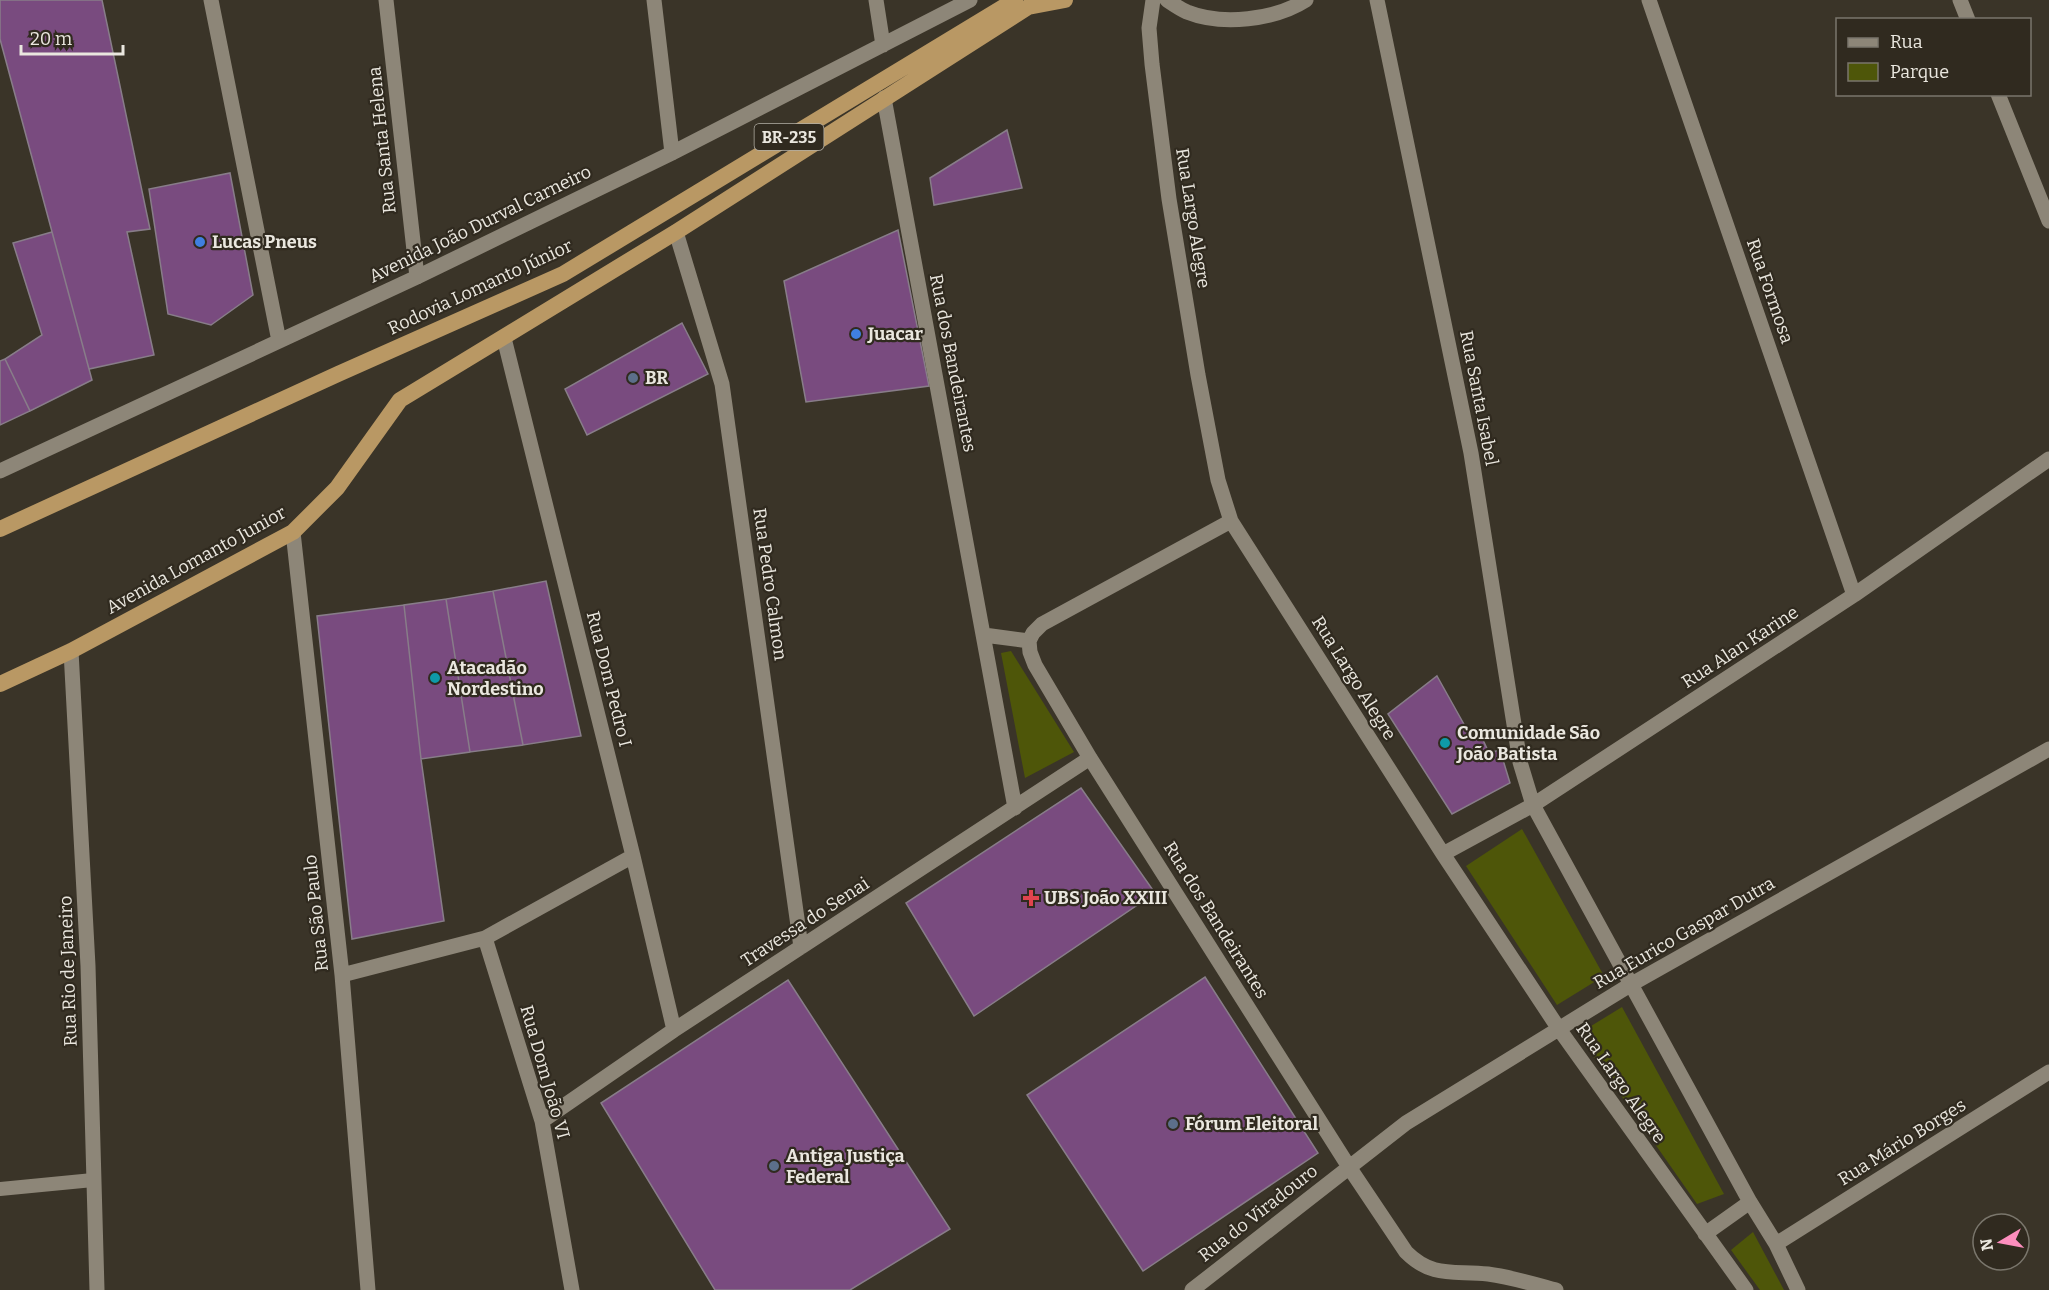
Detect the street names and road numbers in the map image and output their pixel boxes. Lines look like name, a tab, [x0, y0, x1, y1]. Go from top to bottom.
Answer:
street label: Rua Santa Helena	[363, 65, 401, 215]
road number: BR-235	[754, 124, 824, 150]
street label: Rua Largo Alegre	[1171, 146, 1215, 290]
street label: Avenida João Durval Carneiro	[365, 161, 595, 287]
street label: Rodovia Lomanto Júnior	[384, 235, 576, 339]
street label: Rua Formosa	[1742, 236, 1798, 346]
street label: Rua dos Bandeirantes	[925, 272, 981, 454]
street label: Rua Santa Isabel	[1455, 328, 1503, 468]
street label: Avenida Lomanto Junior	[102, 501, 290, 619]
street label: Rua Pedro Calmon	[748, 506, 792, 662]
street label: Rua Alan Karine	[1678, 601, 1802, 693]
street label: Rua Dom Pedro I	[582, 609, 636, 749]
street label: Rua Largo Alegre	[1307, 612, 1401, 744]
street label: Rua dos Bandeirantes	[1159, 837, 1273, 1003]
street label: Rua São Paulo	[299, 854, 333, 972]
street label: Travessa do Senai	[737, 872, 873, 972]
street label: Rua Eurico Gaspar Dutra	[1590, 872, 1779, 994]
street label: Rua Rio de Janeiro	[54, 895, 82, 1047]
street label: Rua Dom João VI	[515, 1002, 575, 1142]
street label: Rua Largo Alegre	[1571, 1019, 1671, 1147]
street label: Rua Mário Borges	[1834, 1094, 1970, 1190]
street label: Rua do Viradouro	[1194, 1160, 1322, 1266]

